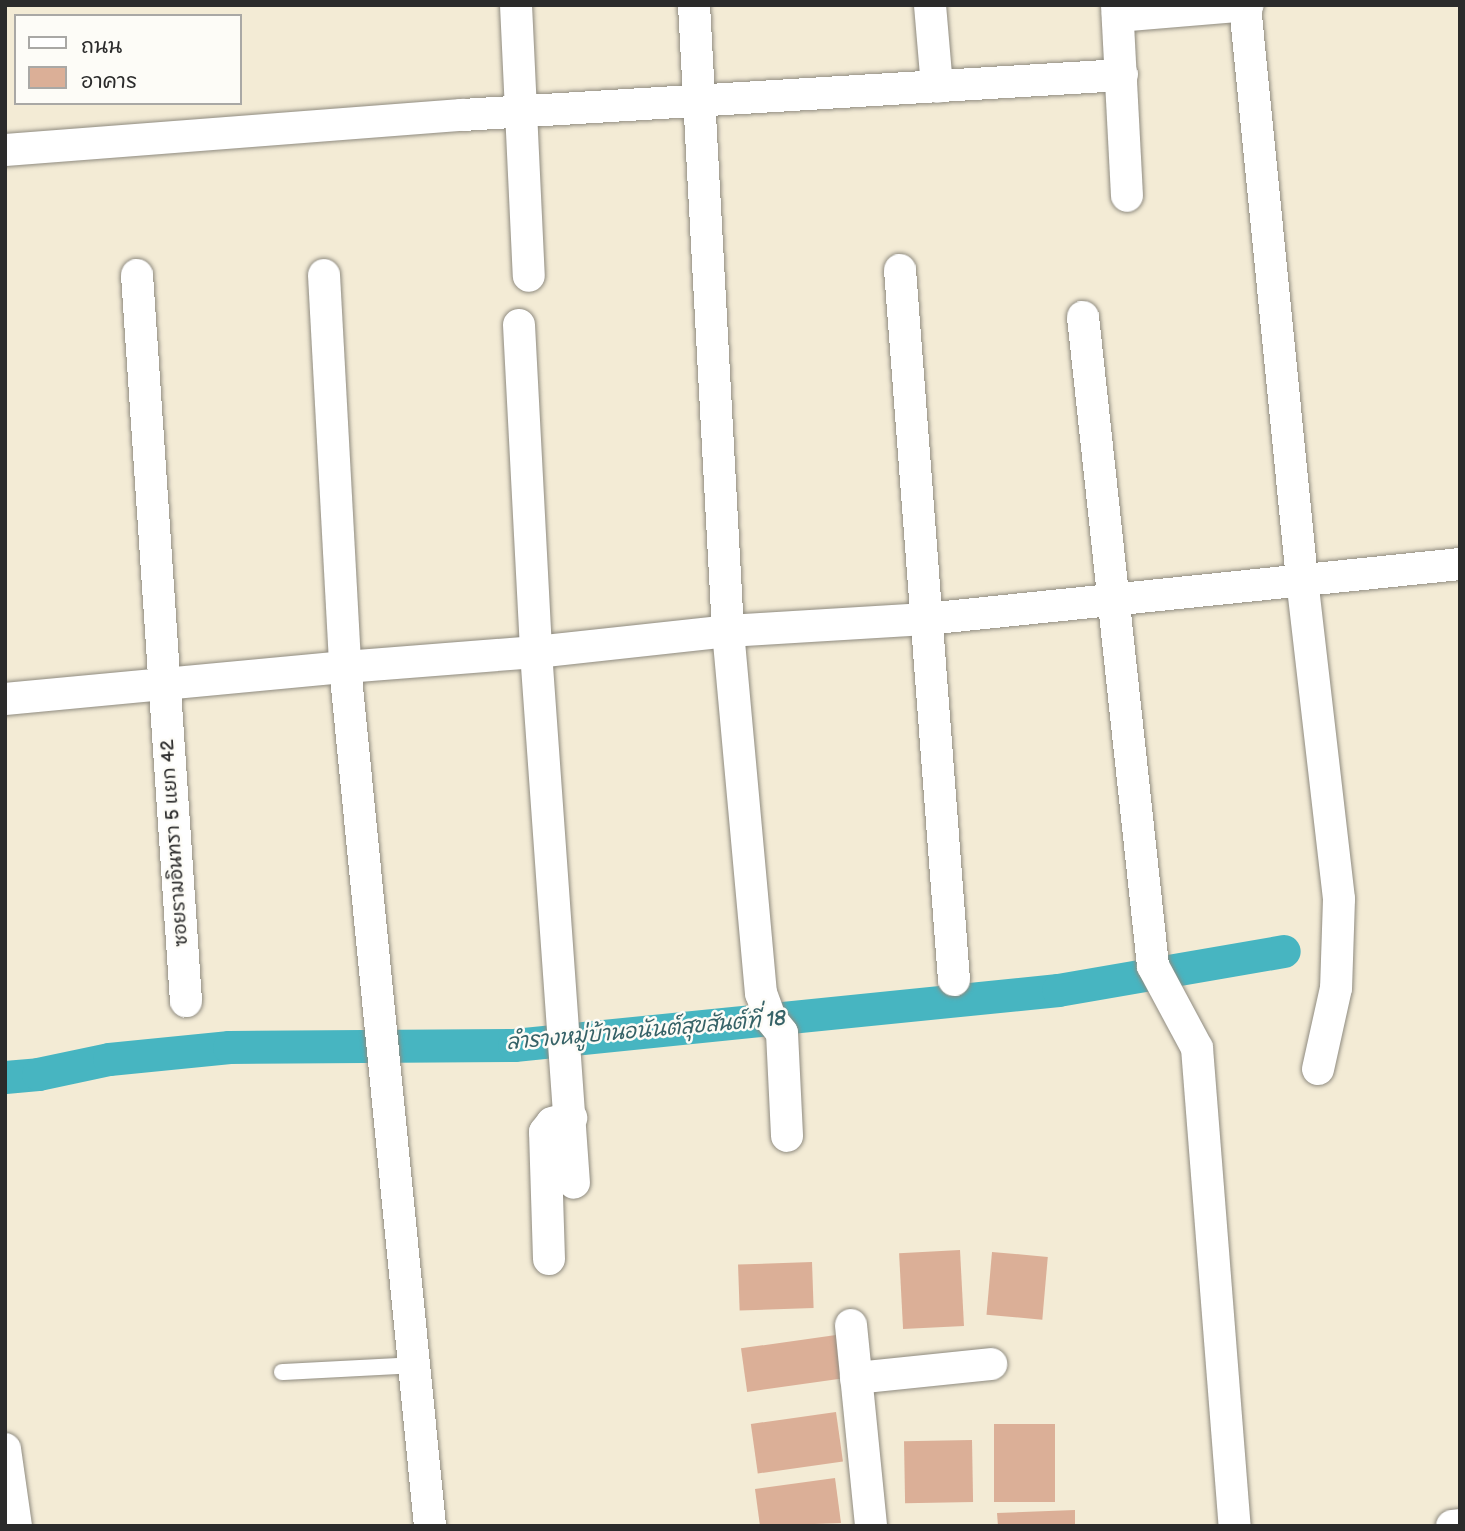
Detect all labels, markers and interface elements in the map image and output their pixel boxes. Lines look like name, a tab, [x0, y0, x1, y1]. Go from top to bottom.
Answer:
legend	[14, 14, 242, 105]
text: ถนน	[81, 34, 122, 59]
text: อาคาร	[81, 69, 137, 94]
street label: ซอยรามอินทรา 5 แยก 42	[156, 739, 194, 947]
water label: ลำรางหมู่บ้านอนันต์สุขสันต์ที่ 18	[505, 1006, 787, 1056]

